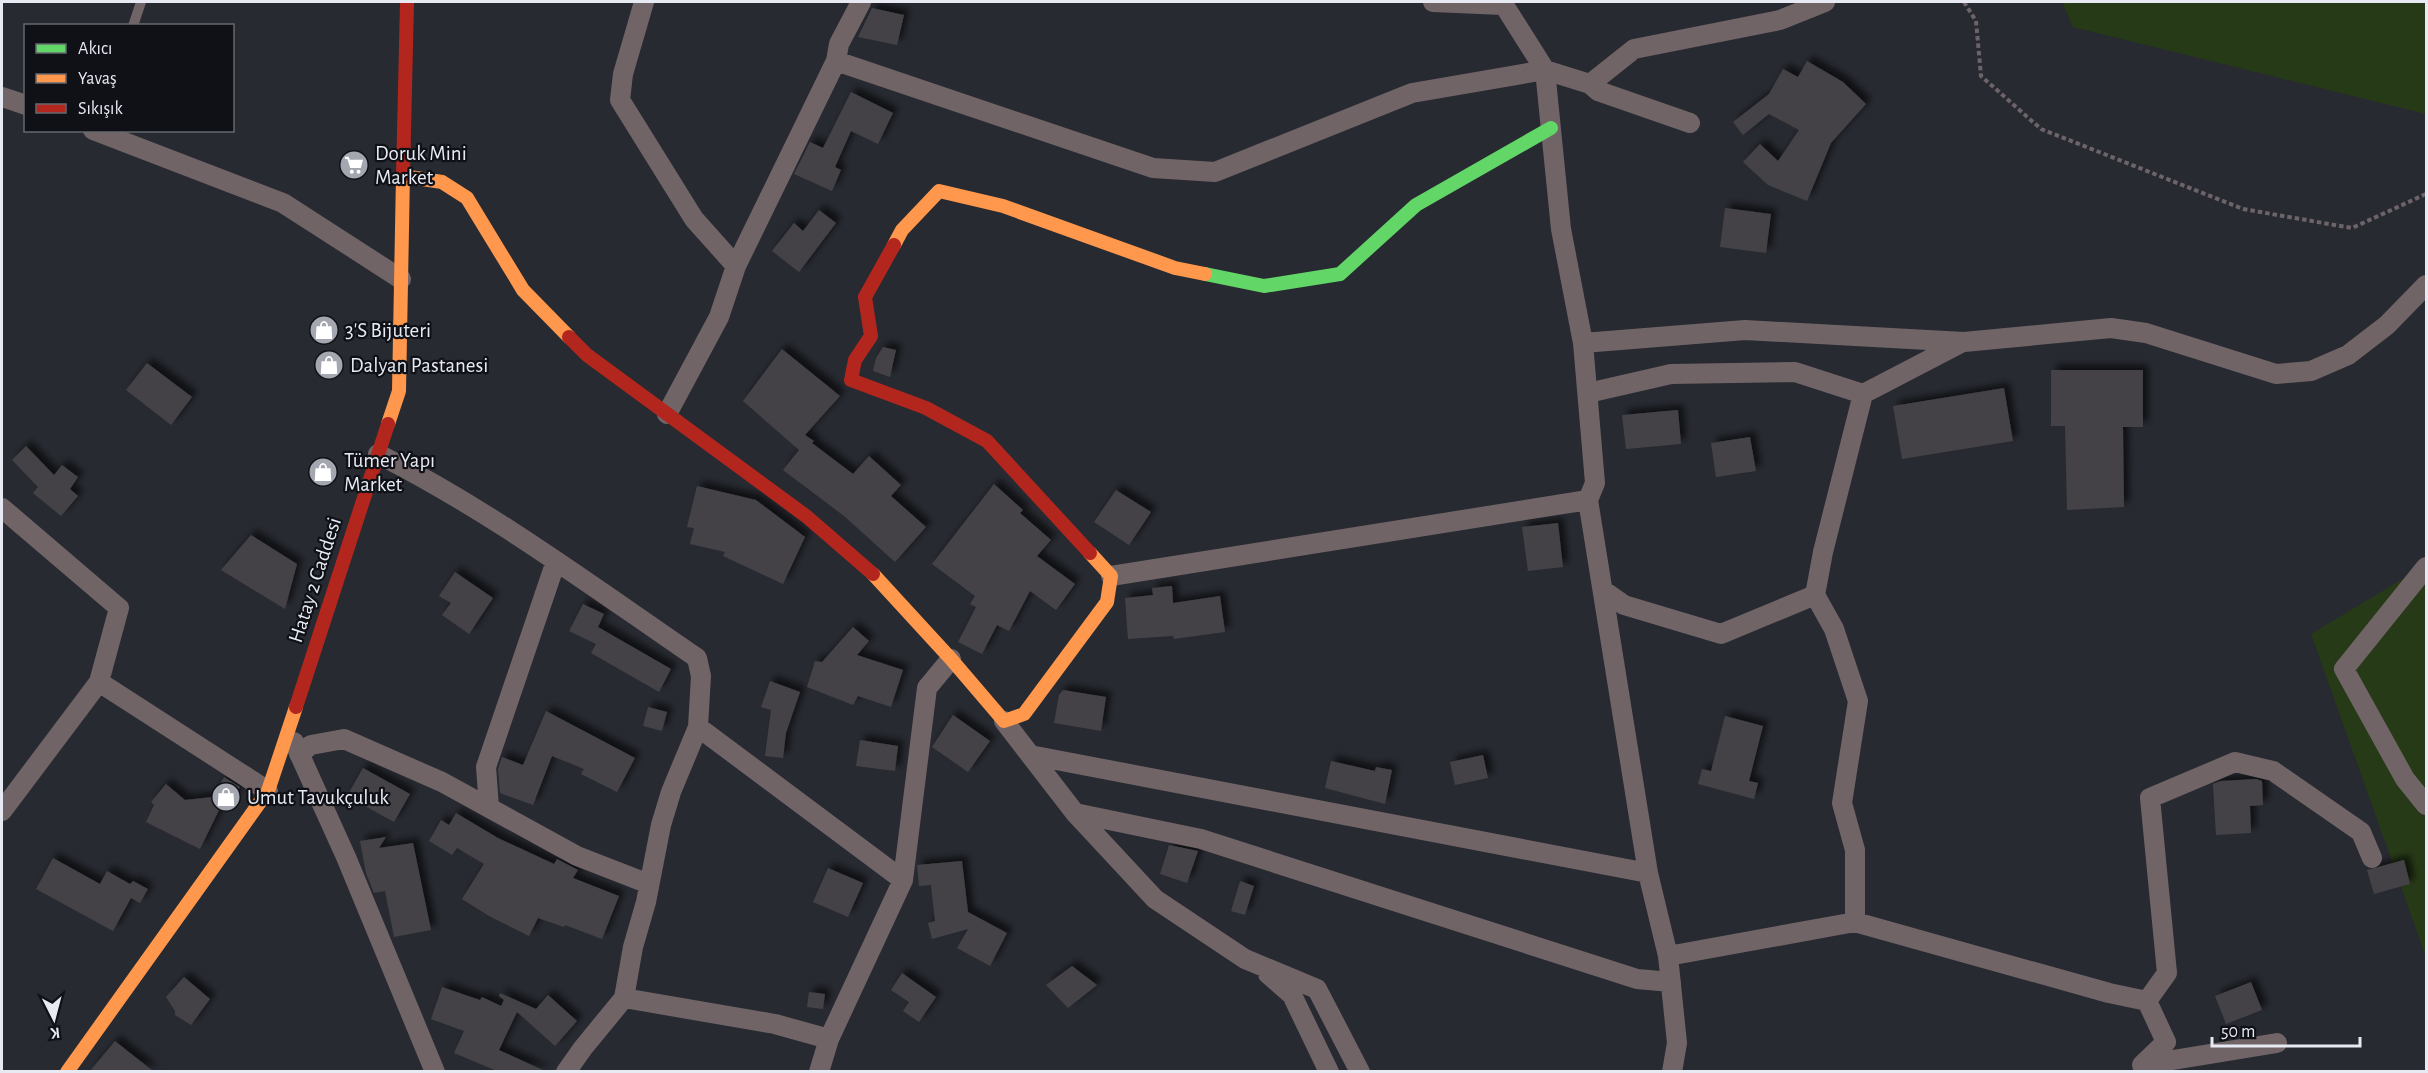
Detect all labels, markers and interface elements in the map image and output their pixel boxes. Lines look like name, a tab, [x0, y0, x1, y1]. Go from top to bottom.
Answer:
legend	[24, 24, 234, 132]
text: Akıcı	[78, 40, 112, 58]
text: Yavaş	[78, 70, 117, 88]
text: Sıkışık	[78, 100, 123, 118]
place label: Doruk Mini Market	[375, 143, 467, 188]
supermarket icon: Doruk Mini Market	[338, 149, 370, 181]
shop icon: 3'S Bijuteri	[308, 314, 340, 346]
place label: 3'S Bijuteri	[345, 320, 431, 341]
shop icon: Dalyan Pastanesi	[313, 349, 345, 381]
place label: Dalyan Pastanesi	[350, 355, 488, 376]
place label: Tümer Yapı Market	[344, 450, 435, 495]
shop icon: Tümer Yapı Market	[307, 456, 339, 488]
street label: Hatay 2 Caddesi	[285, 515, 345, 645]
shop icon: Umut Tavukçuluk	[210, 781, 242, 813]
place label: Umut Tavukçuluk	[247, 787, 389, 808]
north arrow	[24, 989, 84, 1049]
scale bar	[2212, 1010, 2360, 1048]
text: 50 m	[2221, 1023, 2255, 1041]
text: K	[49, 1024, 61, 1041]

